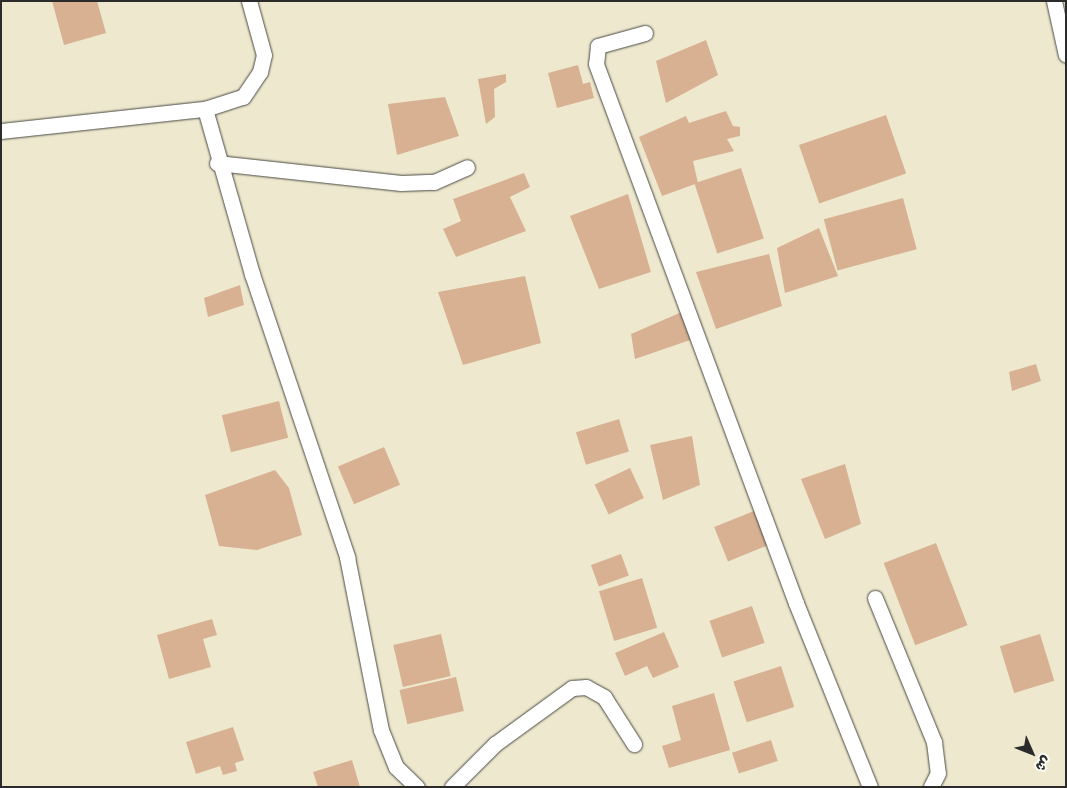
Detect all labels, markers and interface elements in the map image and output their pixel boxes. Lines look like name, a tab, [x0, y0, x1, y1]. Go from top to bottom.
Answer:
north arrow	[1007, 728, 1057, 778]
text: ش	[1032, 752, 1055, 775]

